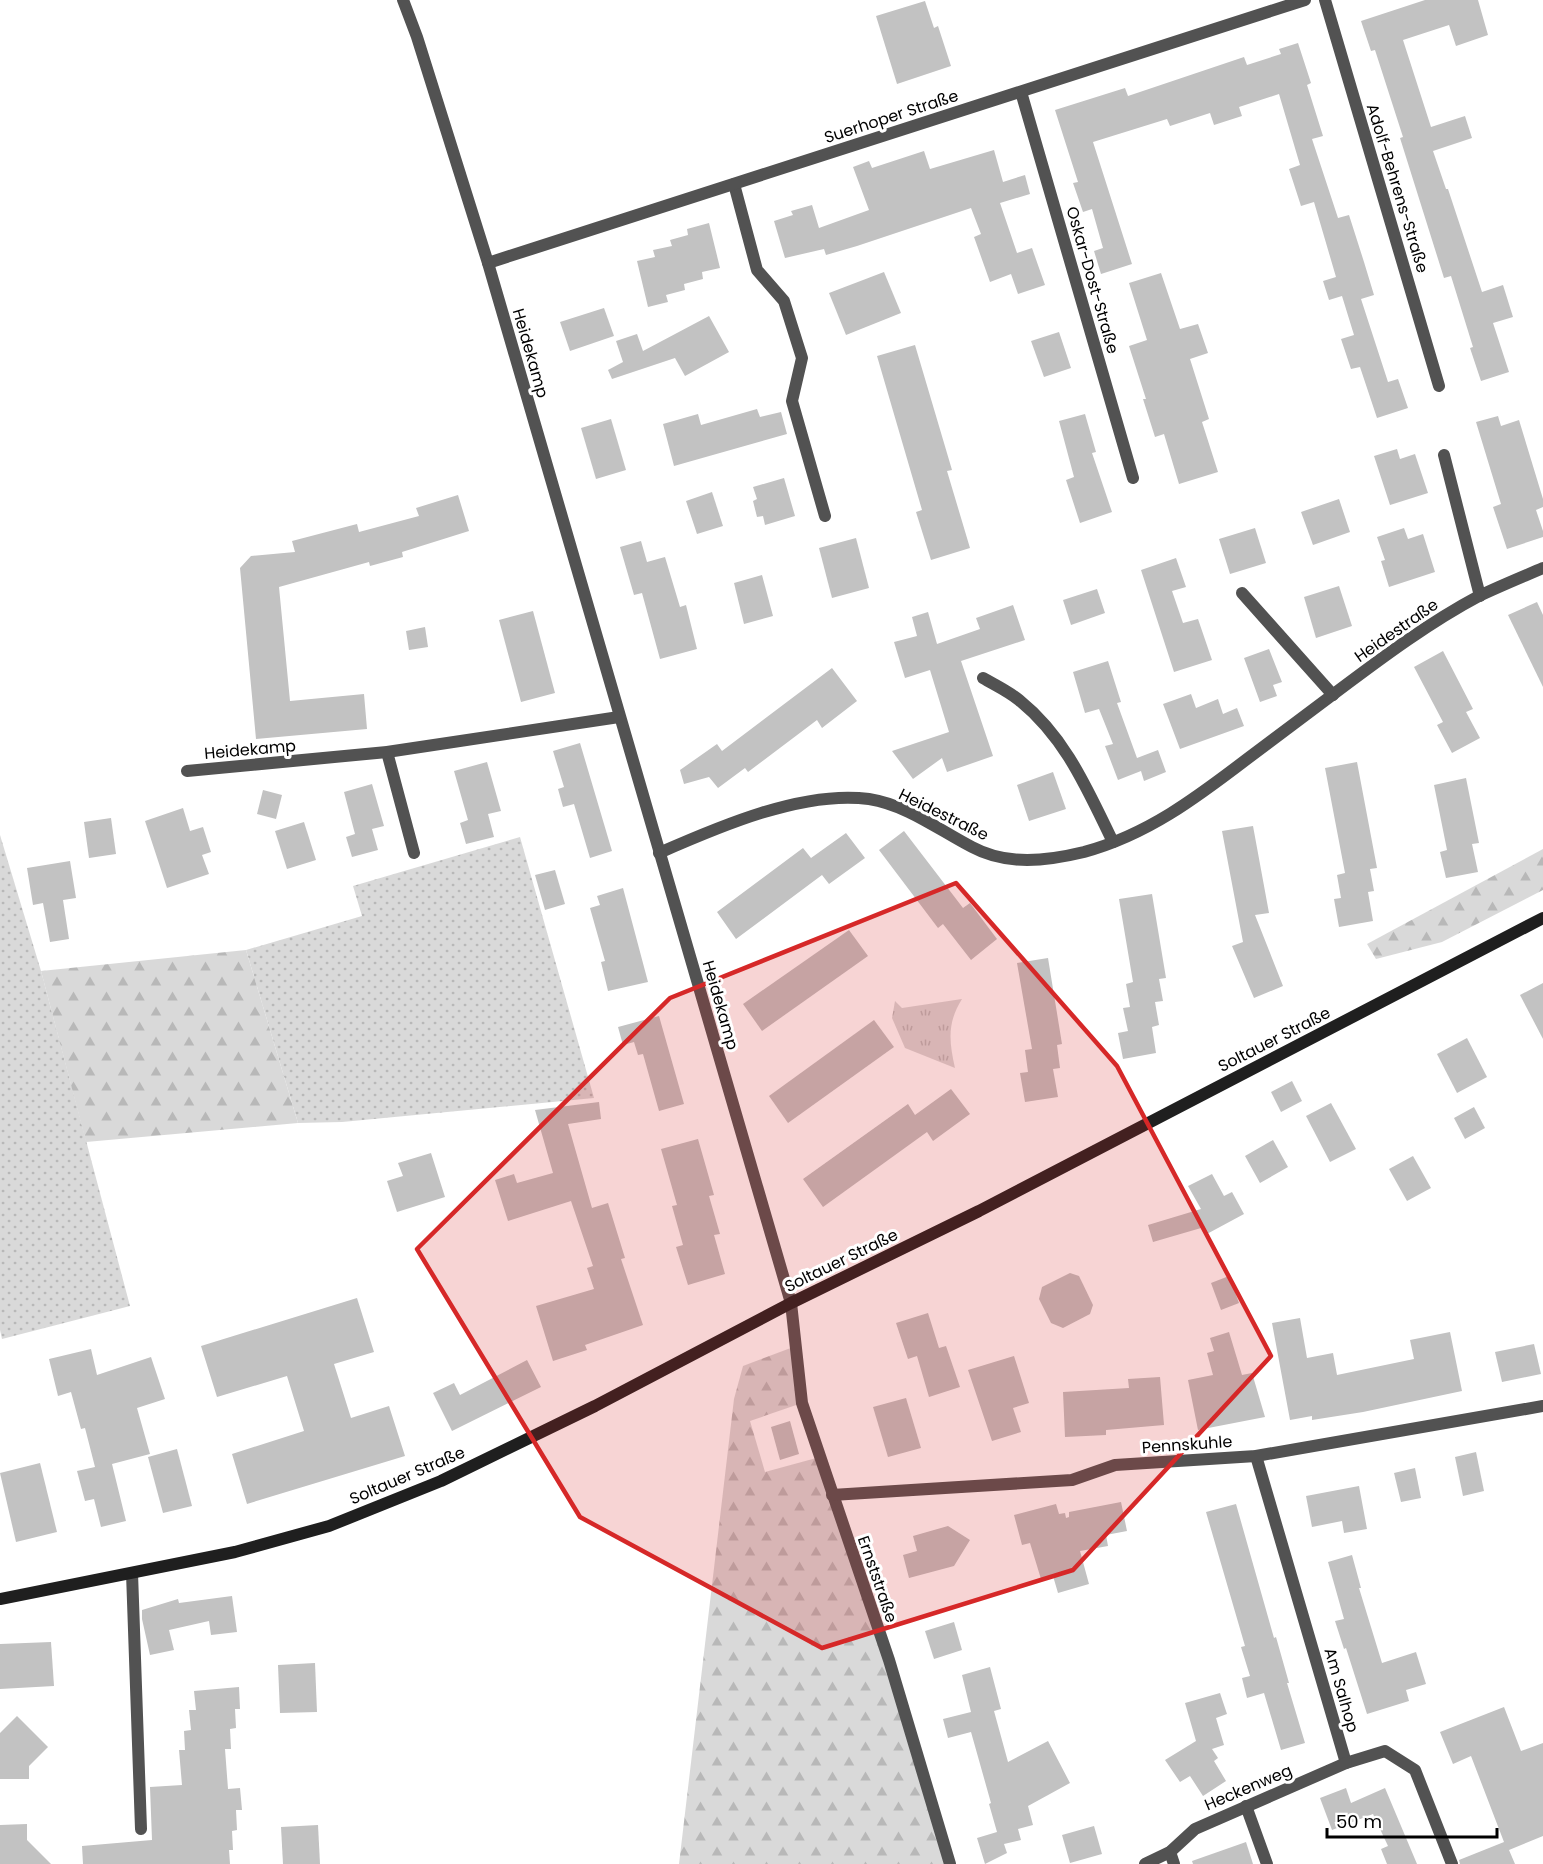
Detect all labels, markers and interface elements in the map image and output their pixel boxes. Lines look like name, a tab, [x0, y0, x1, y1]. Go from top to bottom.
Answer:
street label: Suerhoper Straße	[821, 84, 961, 149]
street label: Adolf-Behrens-Straße	[1361, 101, 1434, 276]
street label: Oskar-Dost-Straße	[1060, 204, 1125, 356]
street label: Heidekamp	[507, 306, 554, 401]
street label: Heidestraße	[1350, 593, 1443, 668]
street label: Heidekamp	[203, 734, 297, 765]
street label: Heidestraße	[895, 783, 993, 846]
street label: Heidekamp	[697, 958, 744, 1053]
street label: Soltauer Straße	[1214, 1001, 1334, 1078]
street label: Soltauer Straße	[781, 1223, 902, 1298]
street label: Pennskuhle	[1141, 1430, 1233, 1459]
street label: Soltauer Straße	[346, 1441, 469, 1510]
street label: Ernststraße	[852, 1533, 903, 1626]
street label: Am Salhop	[1318, 1645, 1365, 1735]
street label: Heckenweg	[1201, 1759, 1295, 1816]
scale bar	[1327, 1801, 1496, 1839]
text: 50 m	[1336, 1809, 1382, 1834]

